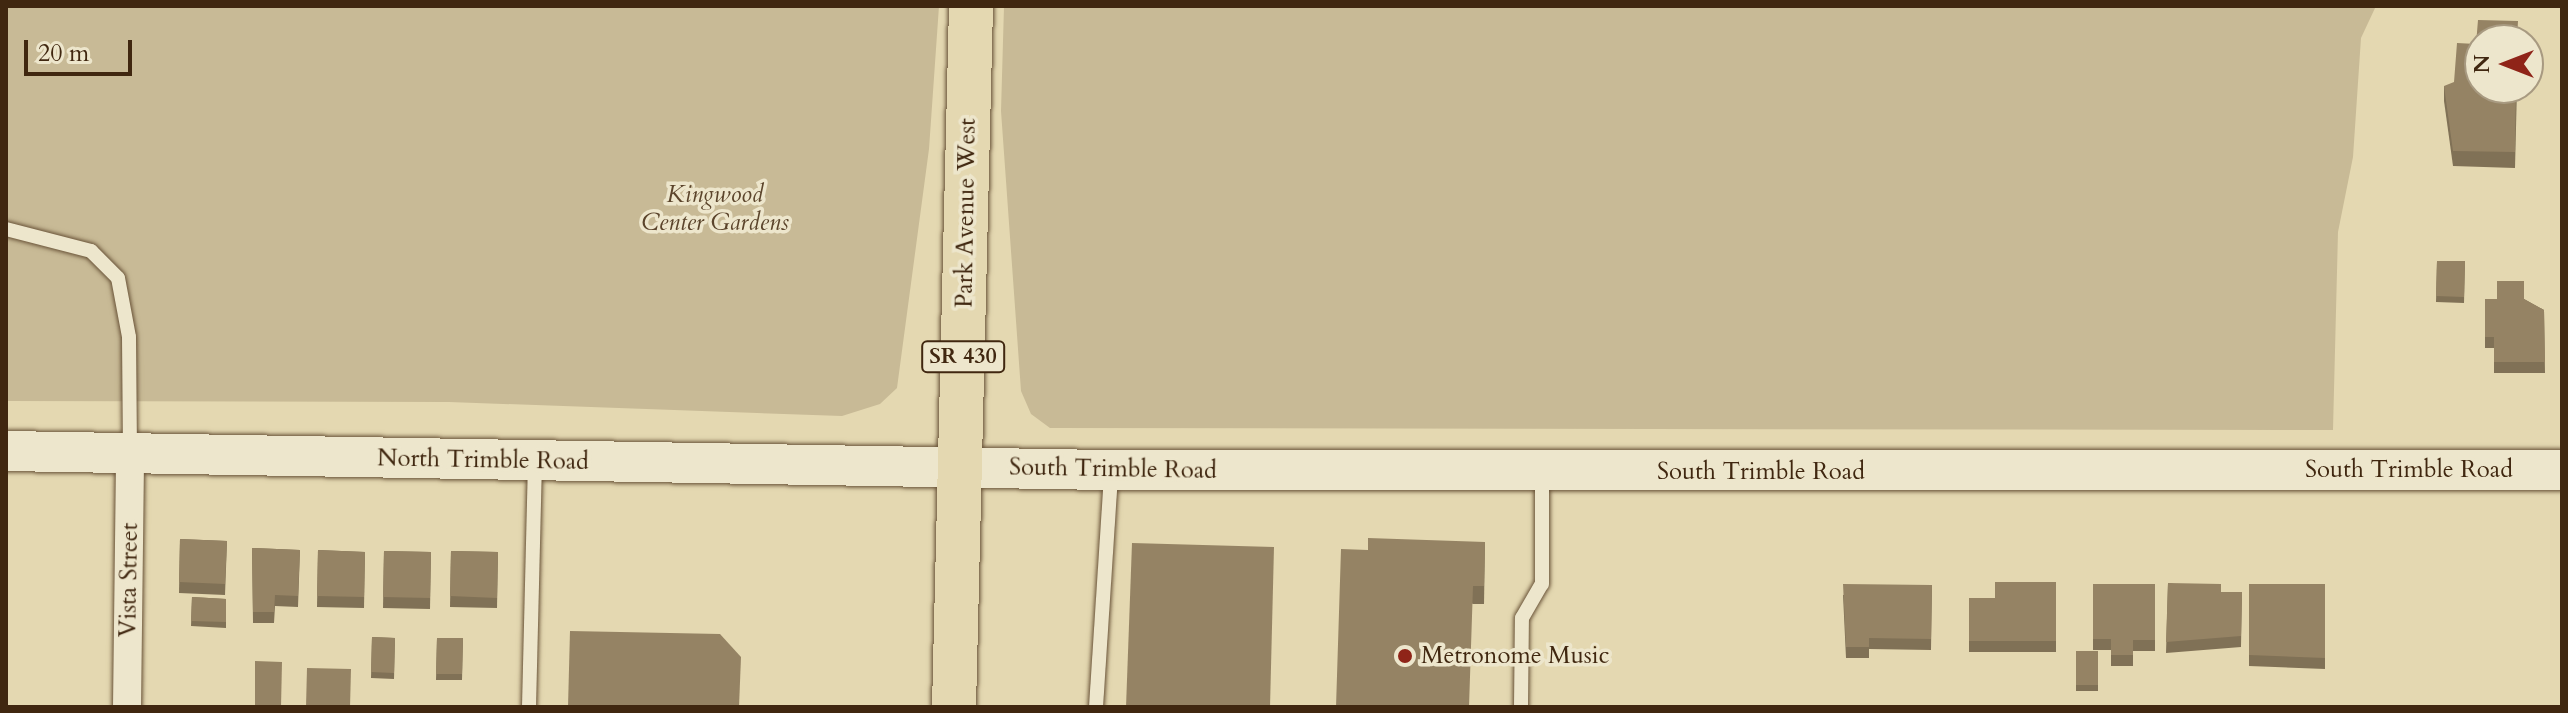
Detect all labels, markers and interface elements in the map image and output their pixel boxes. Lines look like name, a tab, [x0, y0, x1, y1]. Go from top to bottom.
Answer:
scale bar	[28, 24, 136, 74]
north arrow	[2464, 24, 2544, 104]
text: 20 m	[38, 37, 89, 70]
text: N	[2467, 54, 2497, 74]
street label: Park Avenue West	[950, 118, 982, 308]
park label: Kingwood Center Gardens	[641, 181, 789, 237]
road number: SR 430	[921, 339, 1005, 375]
street label: North Trimble Road	[377, 444, 589, 476]
street label: South Trimble Road	[1009, 453, 1217, 485]
street label: South Trimble Road	[2305, 456, 2513, 484]
street label: South Trimble Road	[1657, 458, 1865, 486]
street label: Vista Street	[114, 522, 144, 638]
place label: Metronome Music	[1421, 642, 1610, 670]
marker: Metronome Music	[1396, 647, 1414, 665]

